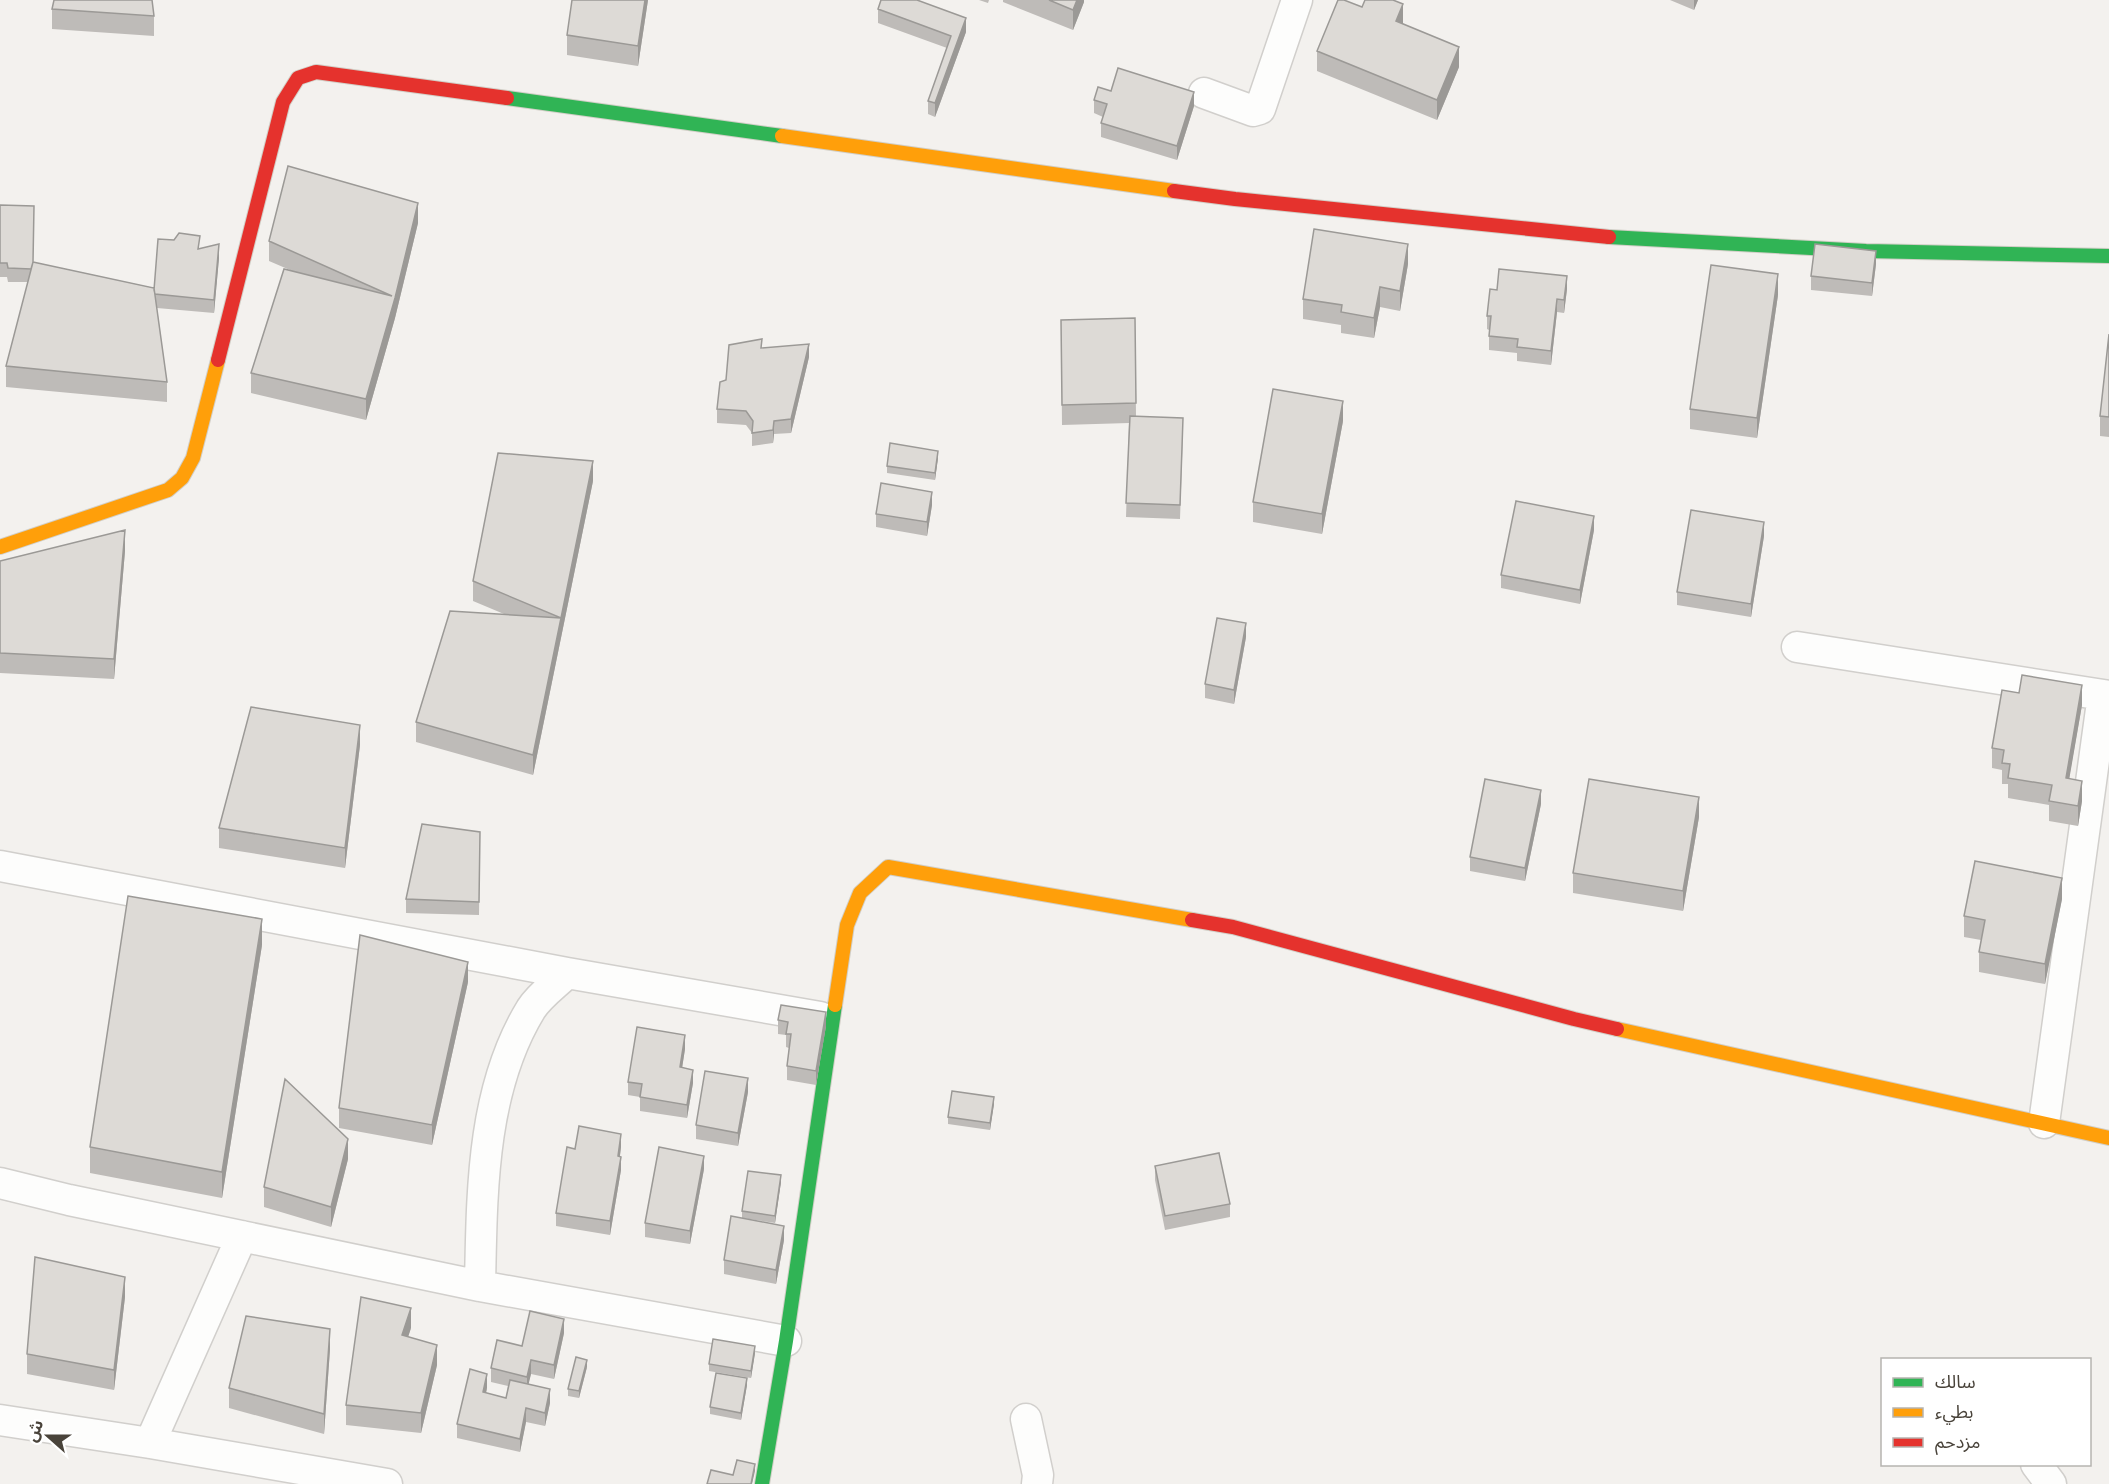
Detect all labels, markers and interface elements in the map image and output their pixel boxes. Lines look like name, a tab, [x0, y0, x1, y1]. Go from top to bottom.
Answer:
legend	[1881, 1358, 2091, 1466]
text: سالك	[1935, 1369, 1976, 1394]
text: بطيء	[1935, 1399, 1973, 1425]
north arrow	[18, 1406, 78, 1466]
text: ش	[20, 1416, 48, 1445]
text: مزدحم	[1935, 1429, 1980, 1455]

